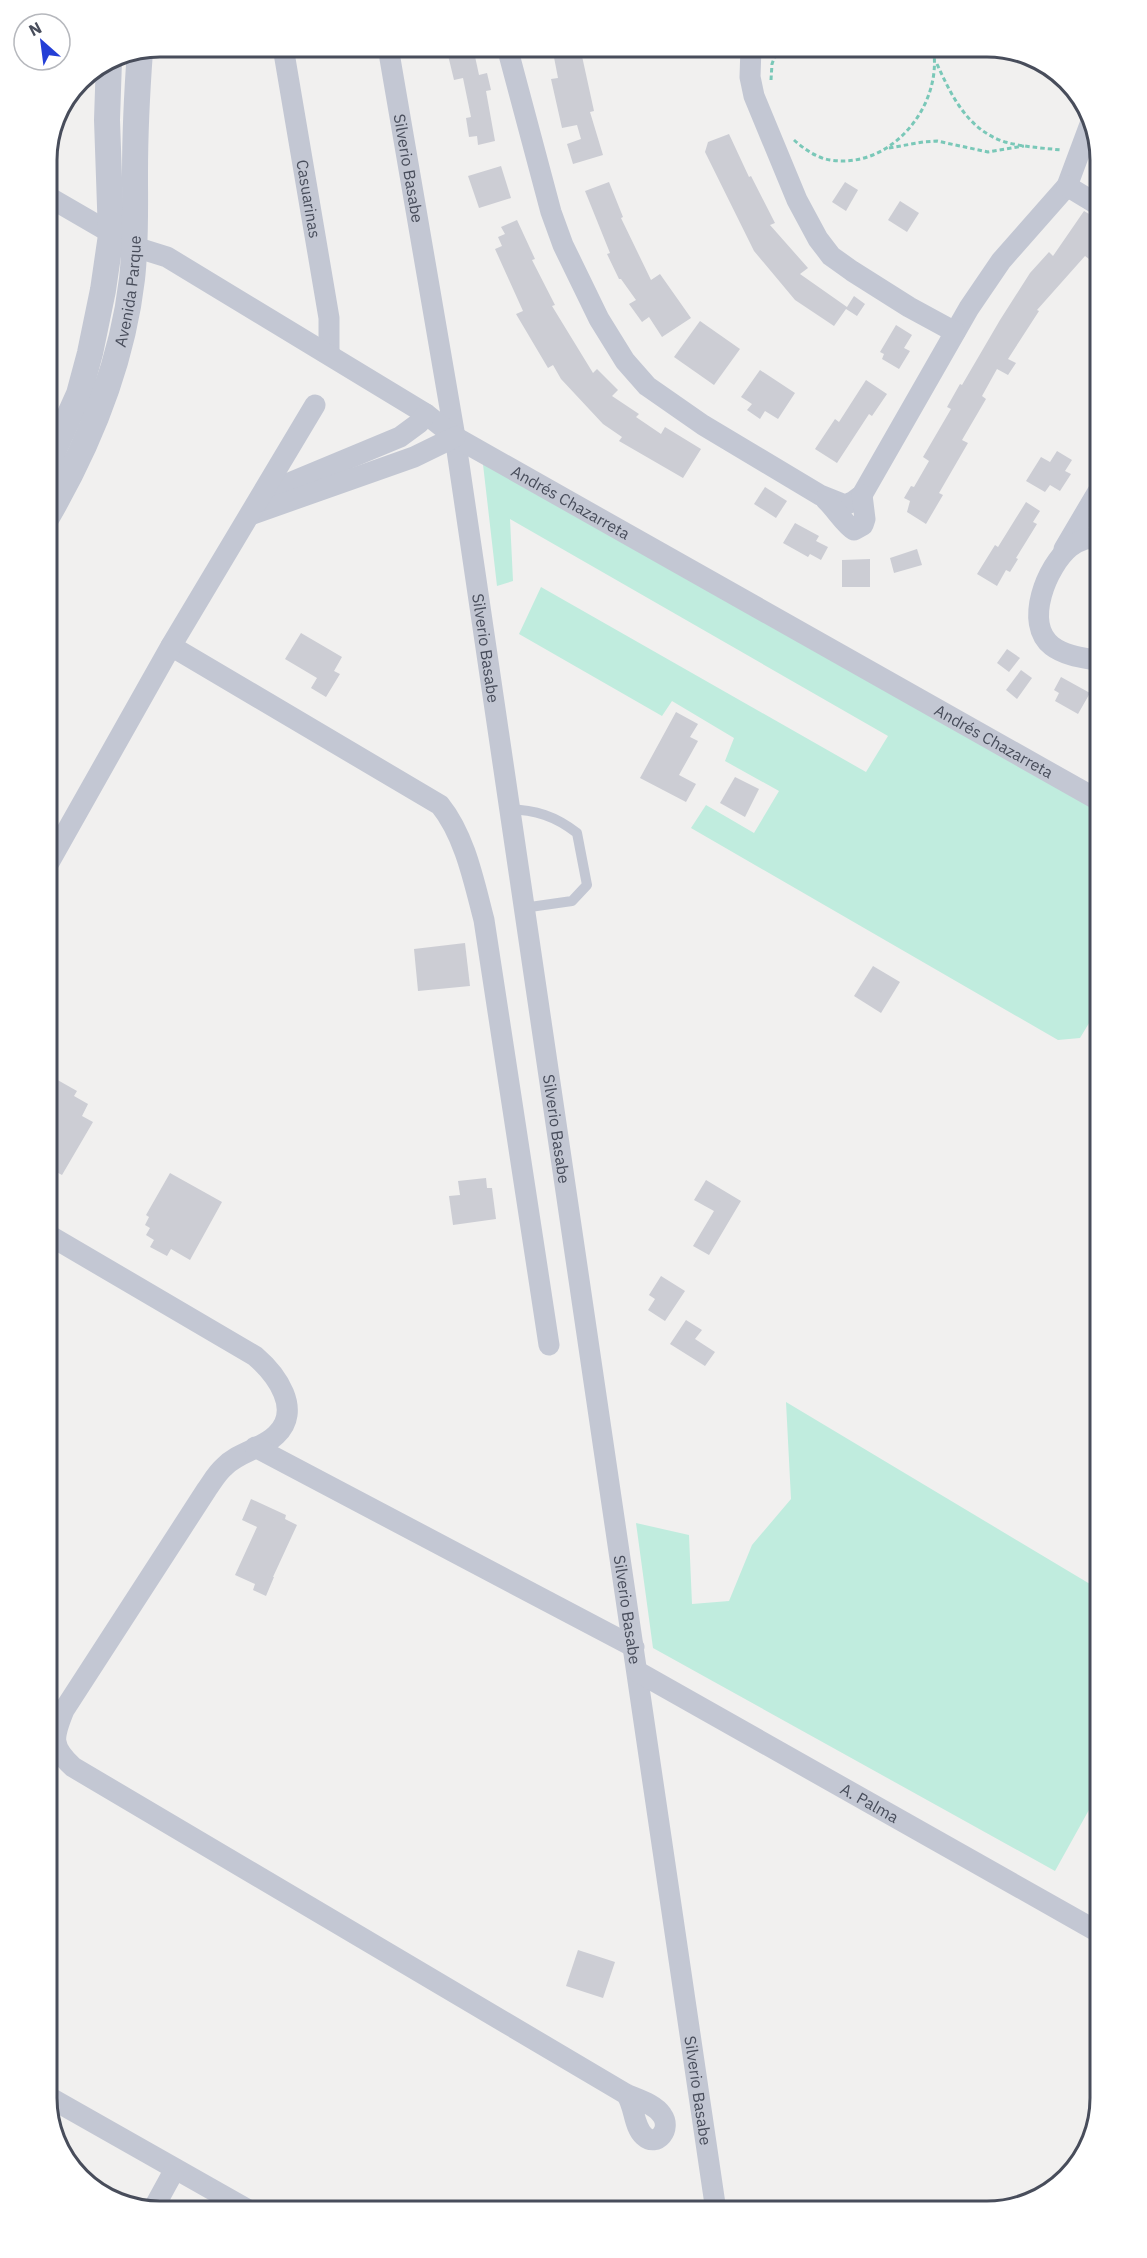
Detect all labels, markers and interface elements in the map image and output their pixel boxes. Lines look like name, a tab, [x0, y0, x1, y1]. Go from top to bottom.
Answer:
north arrow	[12, 12, 72, 72]
text: N	[25, 17, 45, 40]
street label: Silverio Basabe	[390, 112, 428, 224]
street label: Casuarinas	[292, 158, 325, 240]
street label: Avenida Parque	[110, 235, 145, 349]
street label: Andrés Chazarreta	[508, 461, 634, 544]
street label: Silverio Basabe	[468, 592, 504, 704]
street label: Andrés Chazarreta	[931, 700, 1057, 783]
street label: Silverio Basabe	[539, 1073, 575, 1185]
street label: Silverio Basabe	[610, 1554, 645, 1666]
street label: A. Palma	[837, 1778, 903, 1827]
street label: Silverio Basabe	[680, 2035, 716, 2147]

